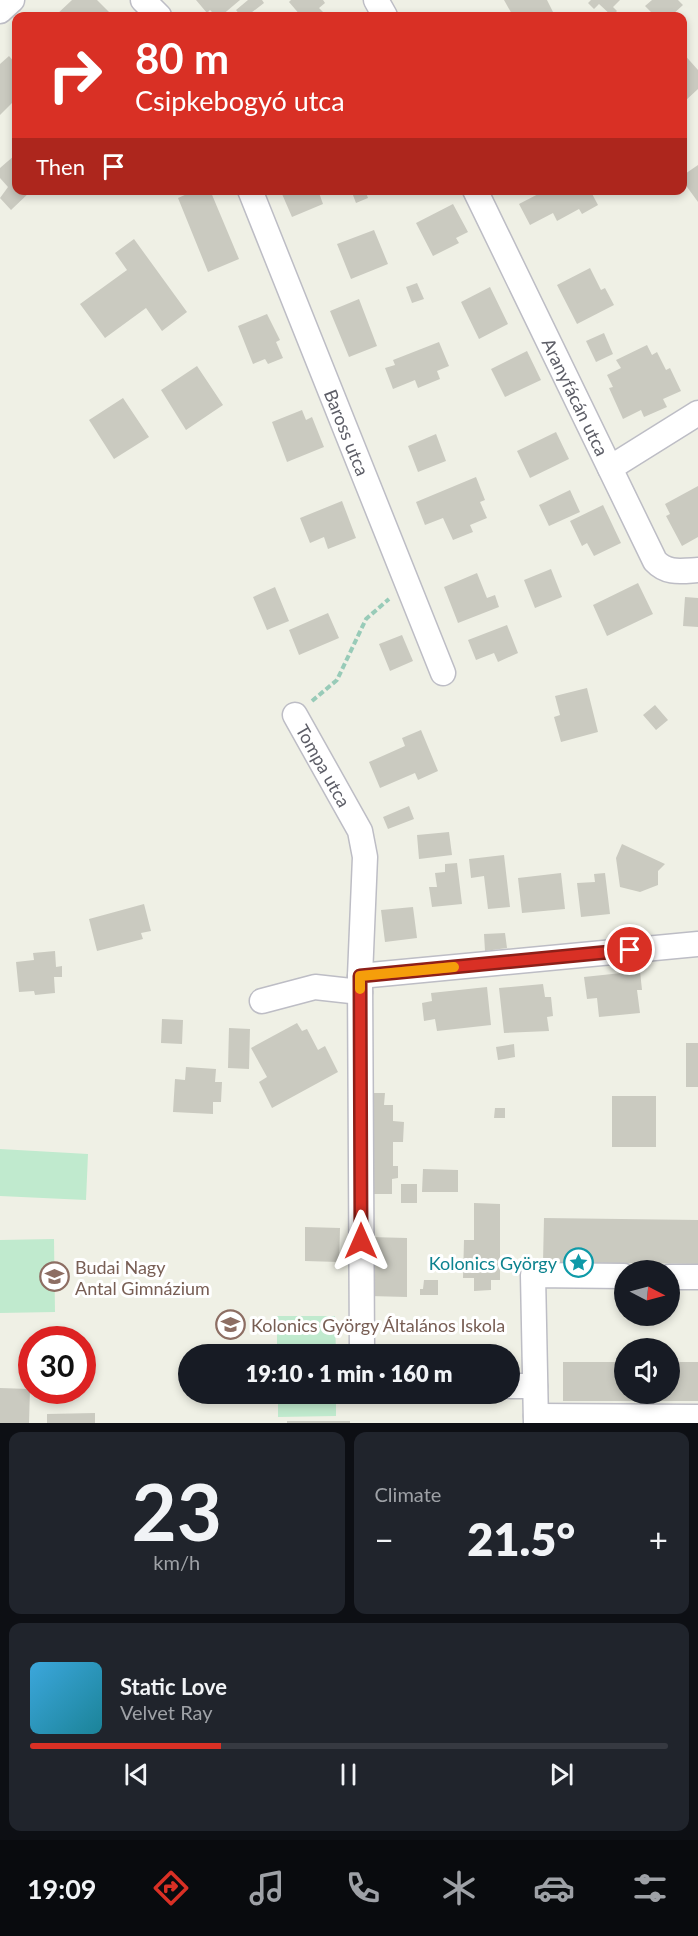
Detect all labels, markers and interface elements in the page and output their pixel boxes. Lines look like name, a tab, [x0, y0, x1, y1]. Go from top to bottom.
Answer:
text: 80 m	[135, 33, 229, 83]
icon: right	[36, 36, 114, 114]
text: Csipkebogyó utca	[135, 84, 345, 117]
icon: arrive	[97, 150, 130, 183]
text: Then	[36, 153, 85, 180]
street label: Aranyfácán utca	[538, 334, 613, 459]
street label: Baross utca	[320, 386, 374, 479]
street label: Tompa utca	[291, 720, 355, 811]
pin	[604, 924, 655, 975]
icon: arrive	[613, 933, 646, 966]
position arrow	[329, 1209, 393, 1273]
place icon: Kolonics György	[562, 1247, 594, 1279]
place label: Kolonics György	[429, 1252, 558, 1274]
place label: Budai Nagy Antal Gimnázium	[75, 1256, 210, 1299]
north arrow	[614, 1260, 680, 1326]
map controls	[614, 1260, 680, 1404]
school or university icon: Budai Nagy Antal Gimnázium	[38, 1261, 70, 1293]
school or university icon: Kolonics György Általános Iskola	[214, 1309, 246, 1341]
place label: Kolonics György Általános Iskola	[251, 1314, 505, 1336]
speed limit sign: 30	[18, 1326, 96, 1404]
button: sound	[614, 1338, 680, 1404]
text: 19:10 · 1 min · 160 m	[246, 1360, 452, 1387]
text: 23	[132, 1464, 222, 1558]
text: Climate	[375, 1482, 441, 1506]
text: 21.5°	[467, 1512, 575, 1566]
text: −	[375, 1519, 394, 1559]
text: +	[649, 1519, 668, 1559]
text: km/h	[153, 1550, 200, 1574]
text: Static Love	[120, 1673, 227, 1700]
text: Velvet Ray	[120, 1700, 213, 1724]
icon: previous	[120, 1758, 153, 1791]
icon: pause	[332, 1758, 365, 1791]
icon: next	[545, 1758, 578, 1791]
icon: directions	[150, 1867, 192, 1909]
icon: music	[246, 1867, 288, 1909]
icon: phone	[342, 1867, 384, 1909]
icon: climate	[438, 1867, 480, 1909]
icon: car	[533, 1867, 575, 1909]
icon: filters	[629, 1867, 671, 1909]
text: 19:09	[27, 1872, 96, 1905]

